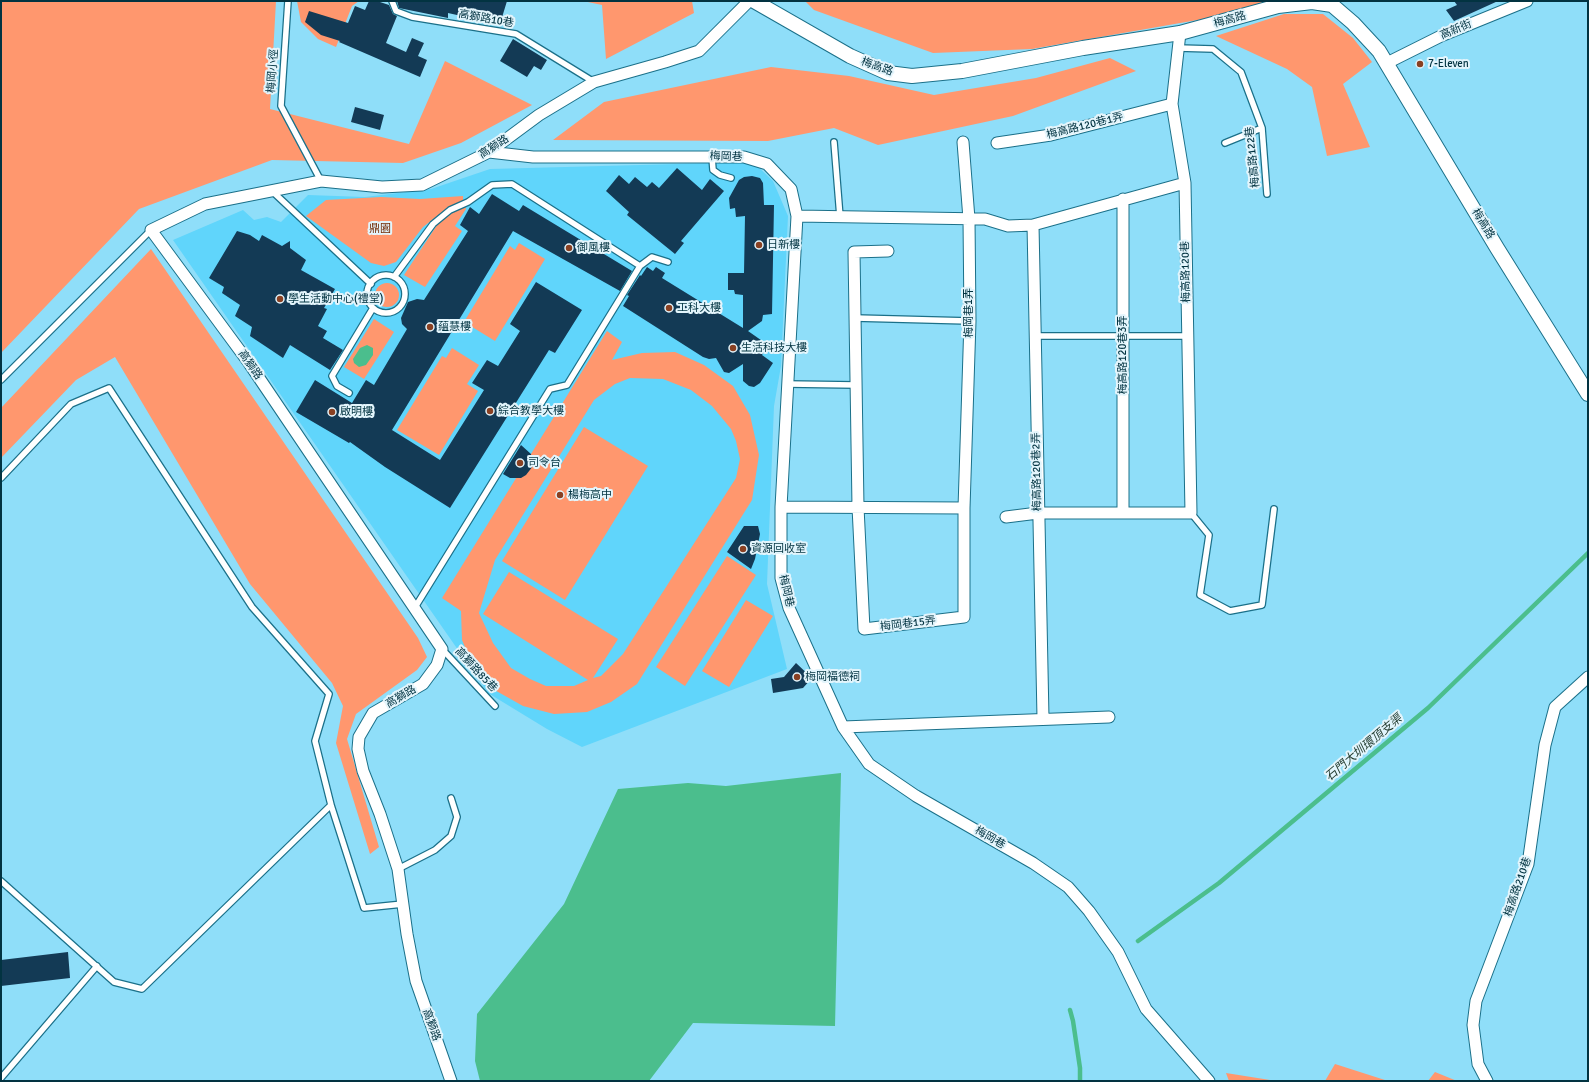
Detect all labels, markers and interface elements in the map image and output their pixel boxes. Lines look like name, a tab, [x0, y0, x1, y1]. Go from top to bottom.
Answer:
street label: 高獅路10巷	[457, 8, 515, 30]
street label: 梅高路	[1212, 9, 1248, 31]
street label: 高新街	[1438, 17, 1474, 43]
street label: 梅岡小徑	[265, 49, 281, 93]
street label: 梅高路	[859, 55, 895, 79]
place label: 7-Eleven	[1428, 57, 1469, 71]
marker: 7-Eleven	[1415, 59, 1425, 69]
street label: 梅高路120巷1弄	[1045, 110, 1125, 142]
street label: 梅高路122巷	[1243, 126, 1263, 188]
street label: 高獅路	[477, 132, 511, 162]
street label: 梅岡巷	[709, 150, 743, 164]
street label: 梅高路	[1469, 206, 1497, 242]
park label: 鼎園	[369, 222, 391, 236]
place label: 日新樓	[767, 238, 800, 252]
marker: 日新樓	[754, 240, 764, 250]
place label: 御風樓	[577, 241, 610, 255]
street label: 梅高路120巷	[1179, 241, 1193, 303]
marker: 御風樓	[564, 243, 574, 253]
street label: 梅岡巷1弄	[962, 288, 976, 338]
place label: 學生活動中心(禮堂)	[288, 292, 383, 306]
marker: 學生活動中心(禮堂)	[275, 294, 285, 304]
place label: 工科大樓	[677, 301, 721, 315]
marker: 工科大樓	[664, 303, 674, 313]
street label: 梅高路120巷3弄	[1116, 316, 1130, 394]
place label: 蘊慧樓	[438, 320, 471, 334]
marker: 蘊慧樓	[425, 322, 435, 332]
place label: 生活科技大樓	[741, 341, 807, 355]
marker: 生活科技大樓	[728, 343, 738, 353]
street label: 高獅路	[235, 348, 265, 382]
place label: 綜合教學大樓	[498, 404, 564, 418]
place label: 啟明樓	[340, 405, 373, 419]
marker: 綜合教學大樓	[485, 406, 495, 416]
marker: 啟明樓	[327, 407, 337, 417]
street label: 梅高路120巷2弄	[1030, 433, 1044, 511]
place label: 司令台	[528, 456, 561, 470]
marker: 司令台	[515, 458, 525, 468]
place label: 楊梅高中	[568, 488, 612, 502]
marker: 楊梅高中	[555, 490, 565, 500]
place label: 資源回收室	[751, 542, 806, 556]
marker: 資源回收室	[738, 544, 748, 554]
street label: 梅岡巷	[776, 573, 796, 609]
street label: 梅岡巷15弄	[879, 614, 937, 634]
street label: 高獅路85巷	[452, 645, 500, 695]
place label: 梅岡福德祠	[805, 670, 860, 684]
marker: 梅岡福德祠	[792, 672, 802, 682]
street label: 高獅路	[383, 683, 419, 711]
water label: 石門大圳環頂支渠	[1323, 712, 1405, 784]
street label: 梅岡巷	[972, 824, 1008, 852]
street label: 梅高路210巷	[1502, 856, 1534, 918]
street label: 高獅路	[419, 1007, 443, 1043]

